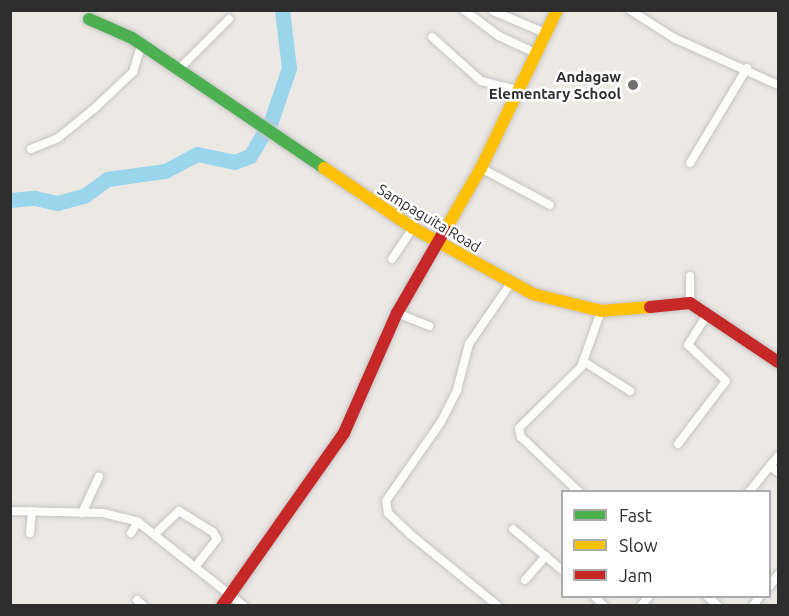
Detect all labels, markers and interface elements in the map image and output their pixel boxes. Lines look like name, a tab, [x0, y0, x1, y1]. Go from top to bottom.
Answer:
place label: Andagaw Elementary School	[489, 67, 621, 102]
marker: Andagaw Elementary School	[626, 78, 640, 92]
street label: Sampaguita Road	[374, 180, 484, 256]
legend	[561, 490, 771, 598]
text: Fast	[619, 505, 652, 525]
text: Slow	[619, 535, 658, 555]
text: Jam	[619, 565, 653, 585]

